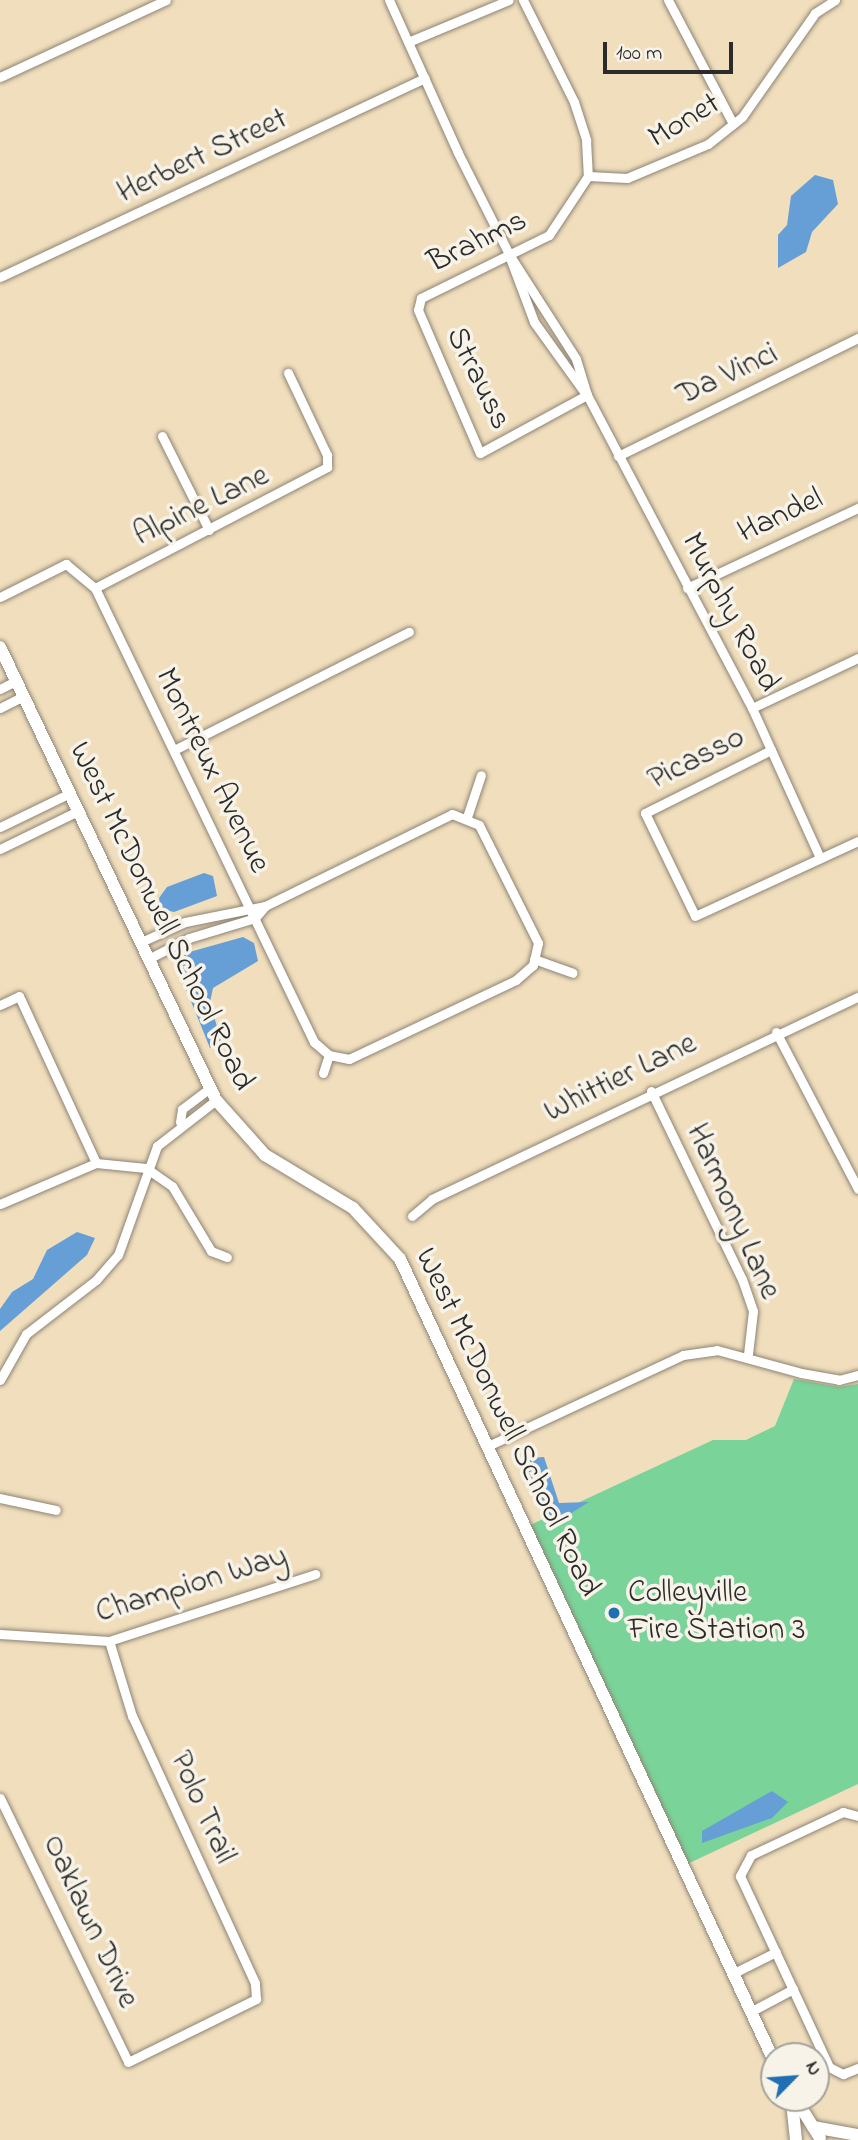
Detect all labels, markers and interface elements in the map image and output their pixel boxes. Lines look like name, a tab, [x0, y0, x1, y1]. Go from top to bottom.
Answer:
scale bar	[606, 28, 736, 72]
text: 100 m	[616, 39, 662, 69]
street label: Monet	[642, 86, 728, 158]
street label: Herbert Street	[112, 101, 294, 213]
street label: Brahms	[422, 203, 534, 283]
street label: Strauss	[436, 321, 518, 437]
street label: Da Vinci	[671, 336, 785, 416]
street label: Alpine Lane	[128, 458, 276, 556]
street label: Handel	[732, 481, 830, 553]
street label: Murphy Road	[671, 527, 787, 699]
street label: Montreux Avenue	[145, 662, 277, 880]
street label: Picasso	[642, 719, 752, 801]
street label: West McDonwell School Road	[59, 736, 261, 1098]
street label: Whittier Lane	[539, 1026, 703, 1132]
street label: Harmony Lane	[676, 1118, 788, 1306]
street label: West McDonwell School Road	[405, 1242, 607, 1604]
street label: Champion Way	[92, 1539, 292, 1633]
place label: Colleyville Fire Station 3	[628, 1576, 805, 1651]
marker: Colleyville Fire Station 3	[606, 1605, 622, 1621]
street label: Polo Trail	[159, 1746, 243, 1870]
street label: Oaklawn Drive	[32, 1829, 146, 2015]
north arrow	[760, 2042, 830, 2112]
text: N	[798, 2057, 828, 2080]

